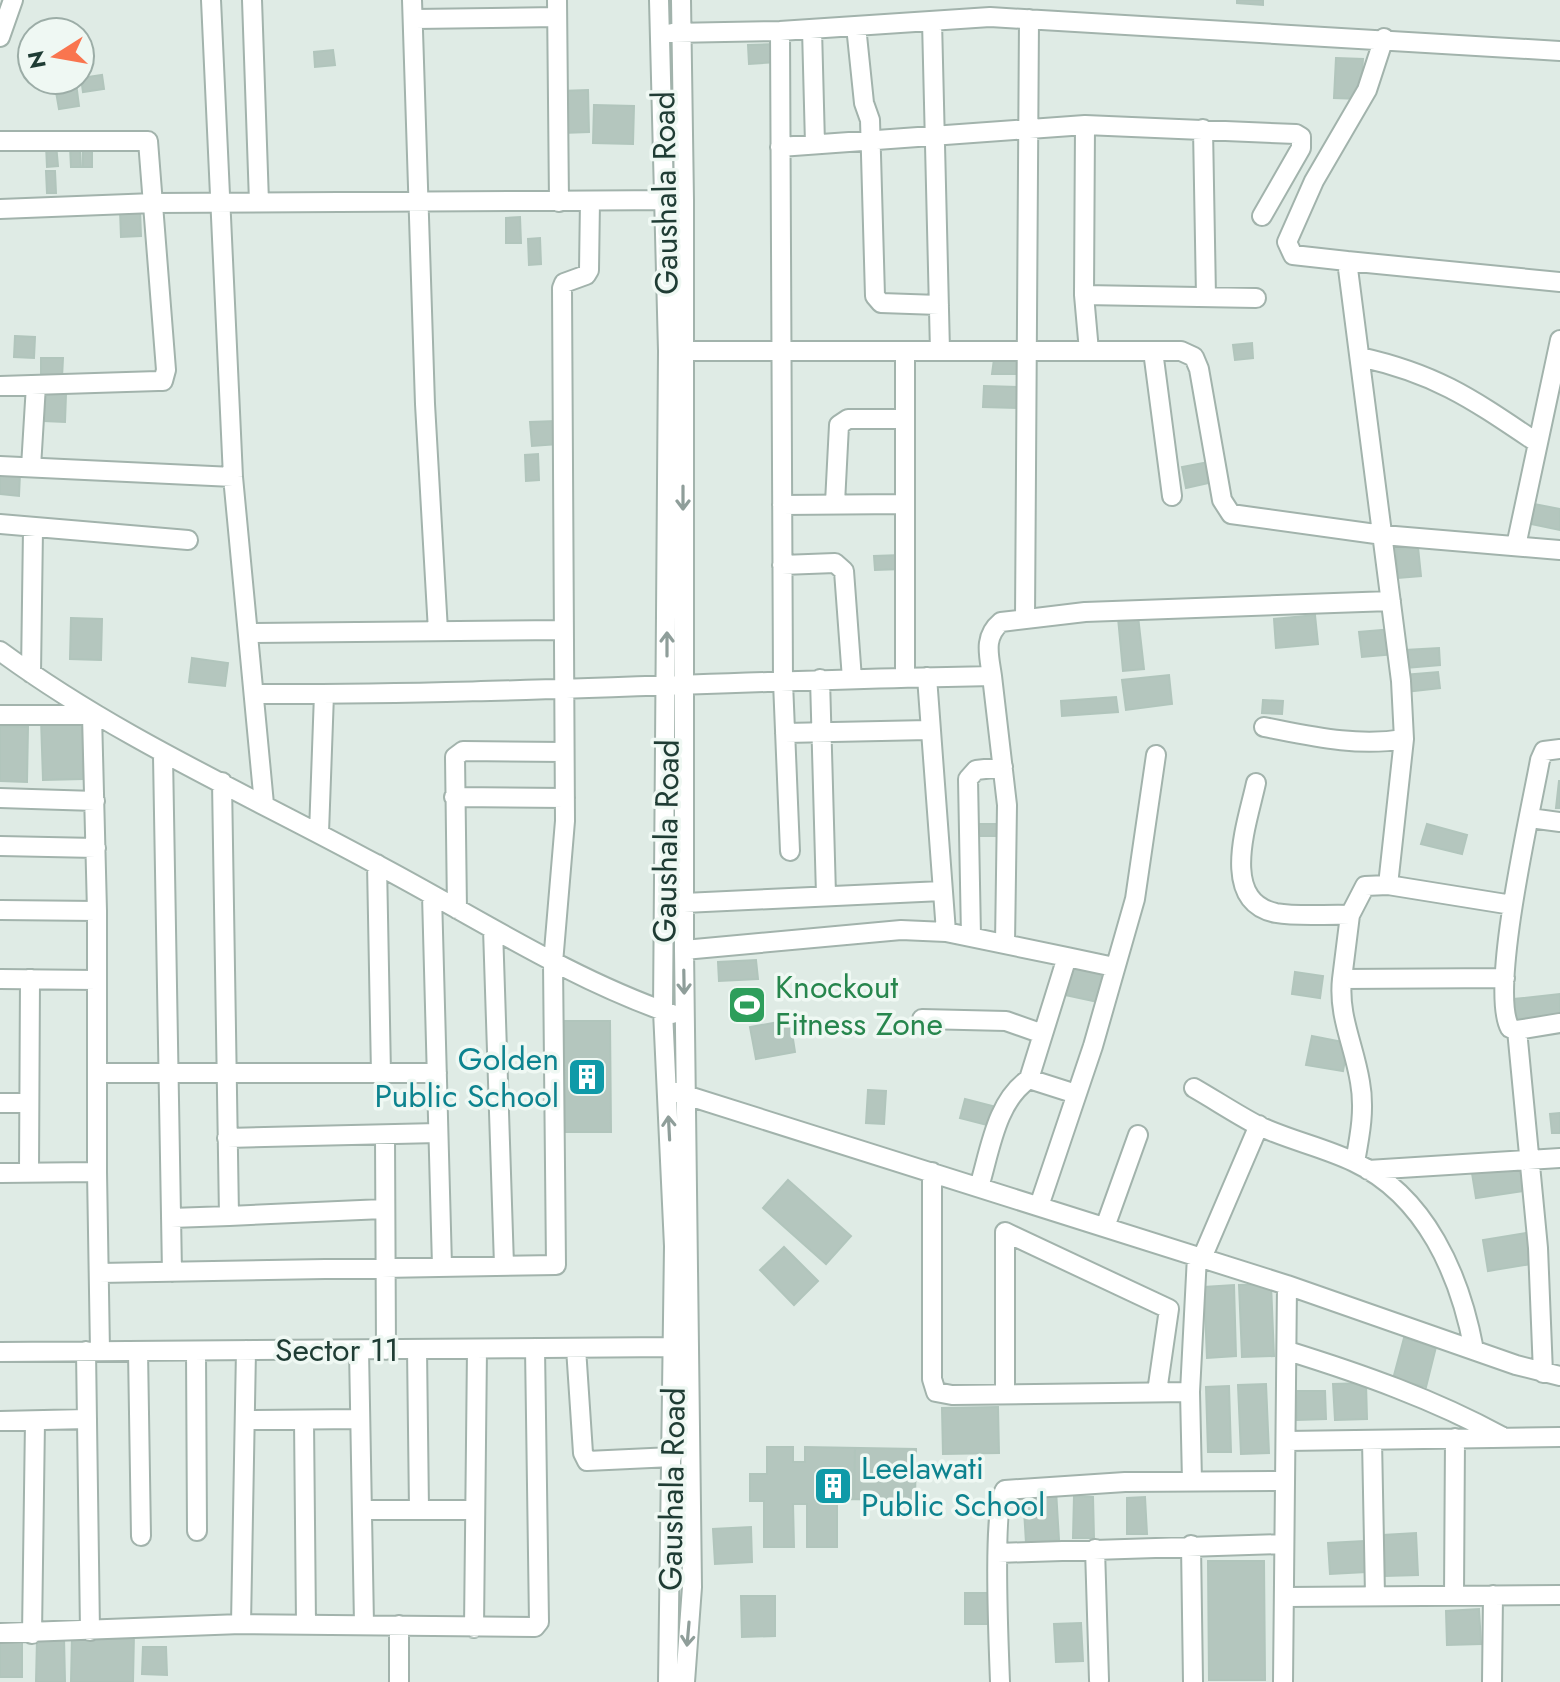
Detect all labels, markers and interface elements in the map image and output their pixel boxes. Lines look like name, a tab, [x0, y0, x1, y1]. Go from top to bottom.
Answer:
north arrow	[16, 16, 96, 96]
text: N	[19, 48, 54, 71]
street label: Gaushala Road	[640, 91, 690, 295]
one-way arrow	[675, 484, 691, 511]
one-way arrow	[659, 631, 675, 658]
street label: Gaushala Road	[641, 739, 691, 943]
place label: Knockout Fitness Zone	[775, 964, 943, 1047]
one-way arrow	[676, 968, 692, 995]
sports icon: Knockout Fitness Zone	[726, 984, 768, 1026]
place label: Golden Public School	[375, 1036, 559, 1119]
building icon: Golden Public School	[566, 1056, 608, 1098]
one-way arrow	[661, 1115, 676, 1142]
street label: Sector 11	[275, 1327, 399, 1373]
street label: Gaushala Road	[647, 1387, 697, 1591]
place label: Leelawati Public School	[861, 1445, 1045, 1528]
building icon: Leelawati Public School	[812, 1465, 854, 1507]
one-way arrow	[681, 1620, 696, 1647]

